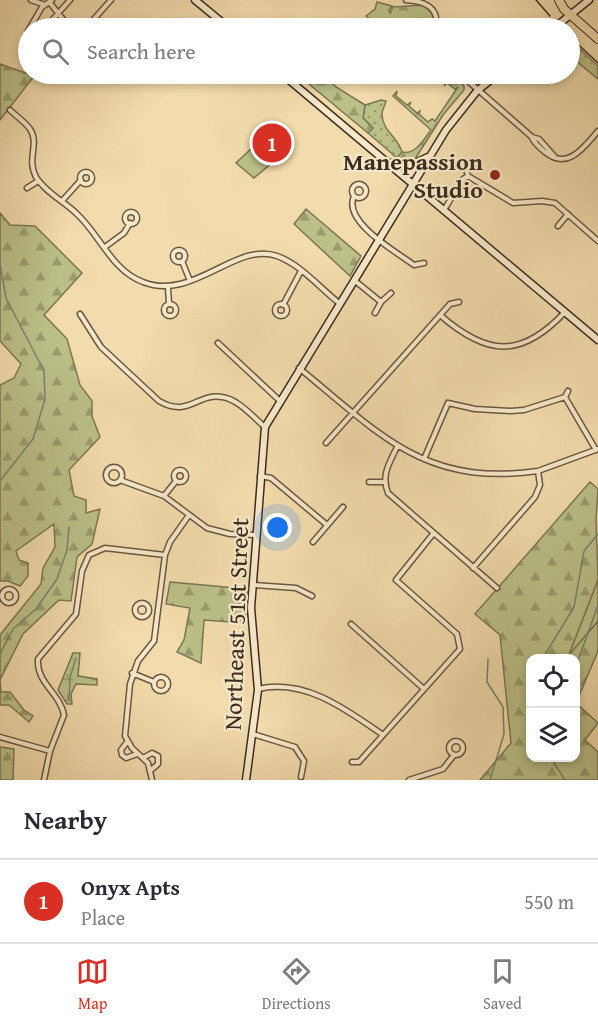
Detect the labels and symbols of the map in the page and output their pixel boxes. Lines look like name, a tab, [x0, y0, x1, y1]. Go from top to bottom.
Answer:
pin: 1	[252, 120, 292, 166]
place label: Manepassion Studio	[343, 144, 483, 207]
marker: Manepassion Studio	[488, 168, 502, 182]
your location	[263, 513, 292, 542]
street label: Northeast 51st Street	[215, 517, 257, 731]

